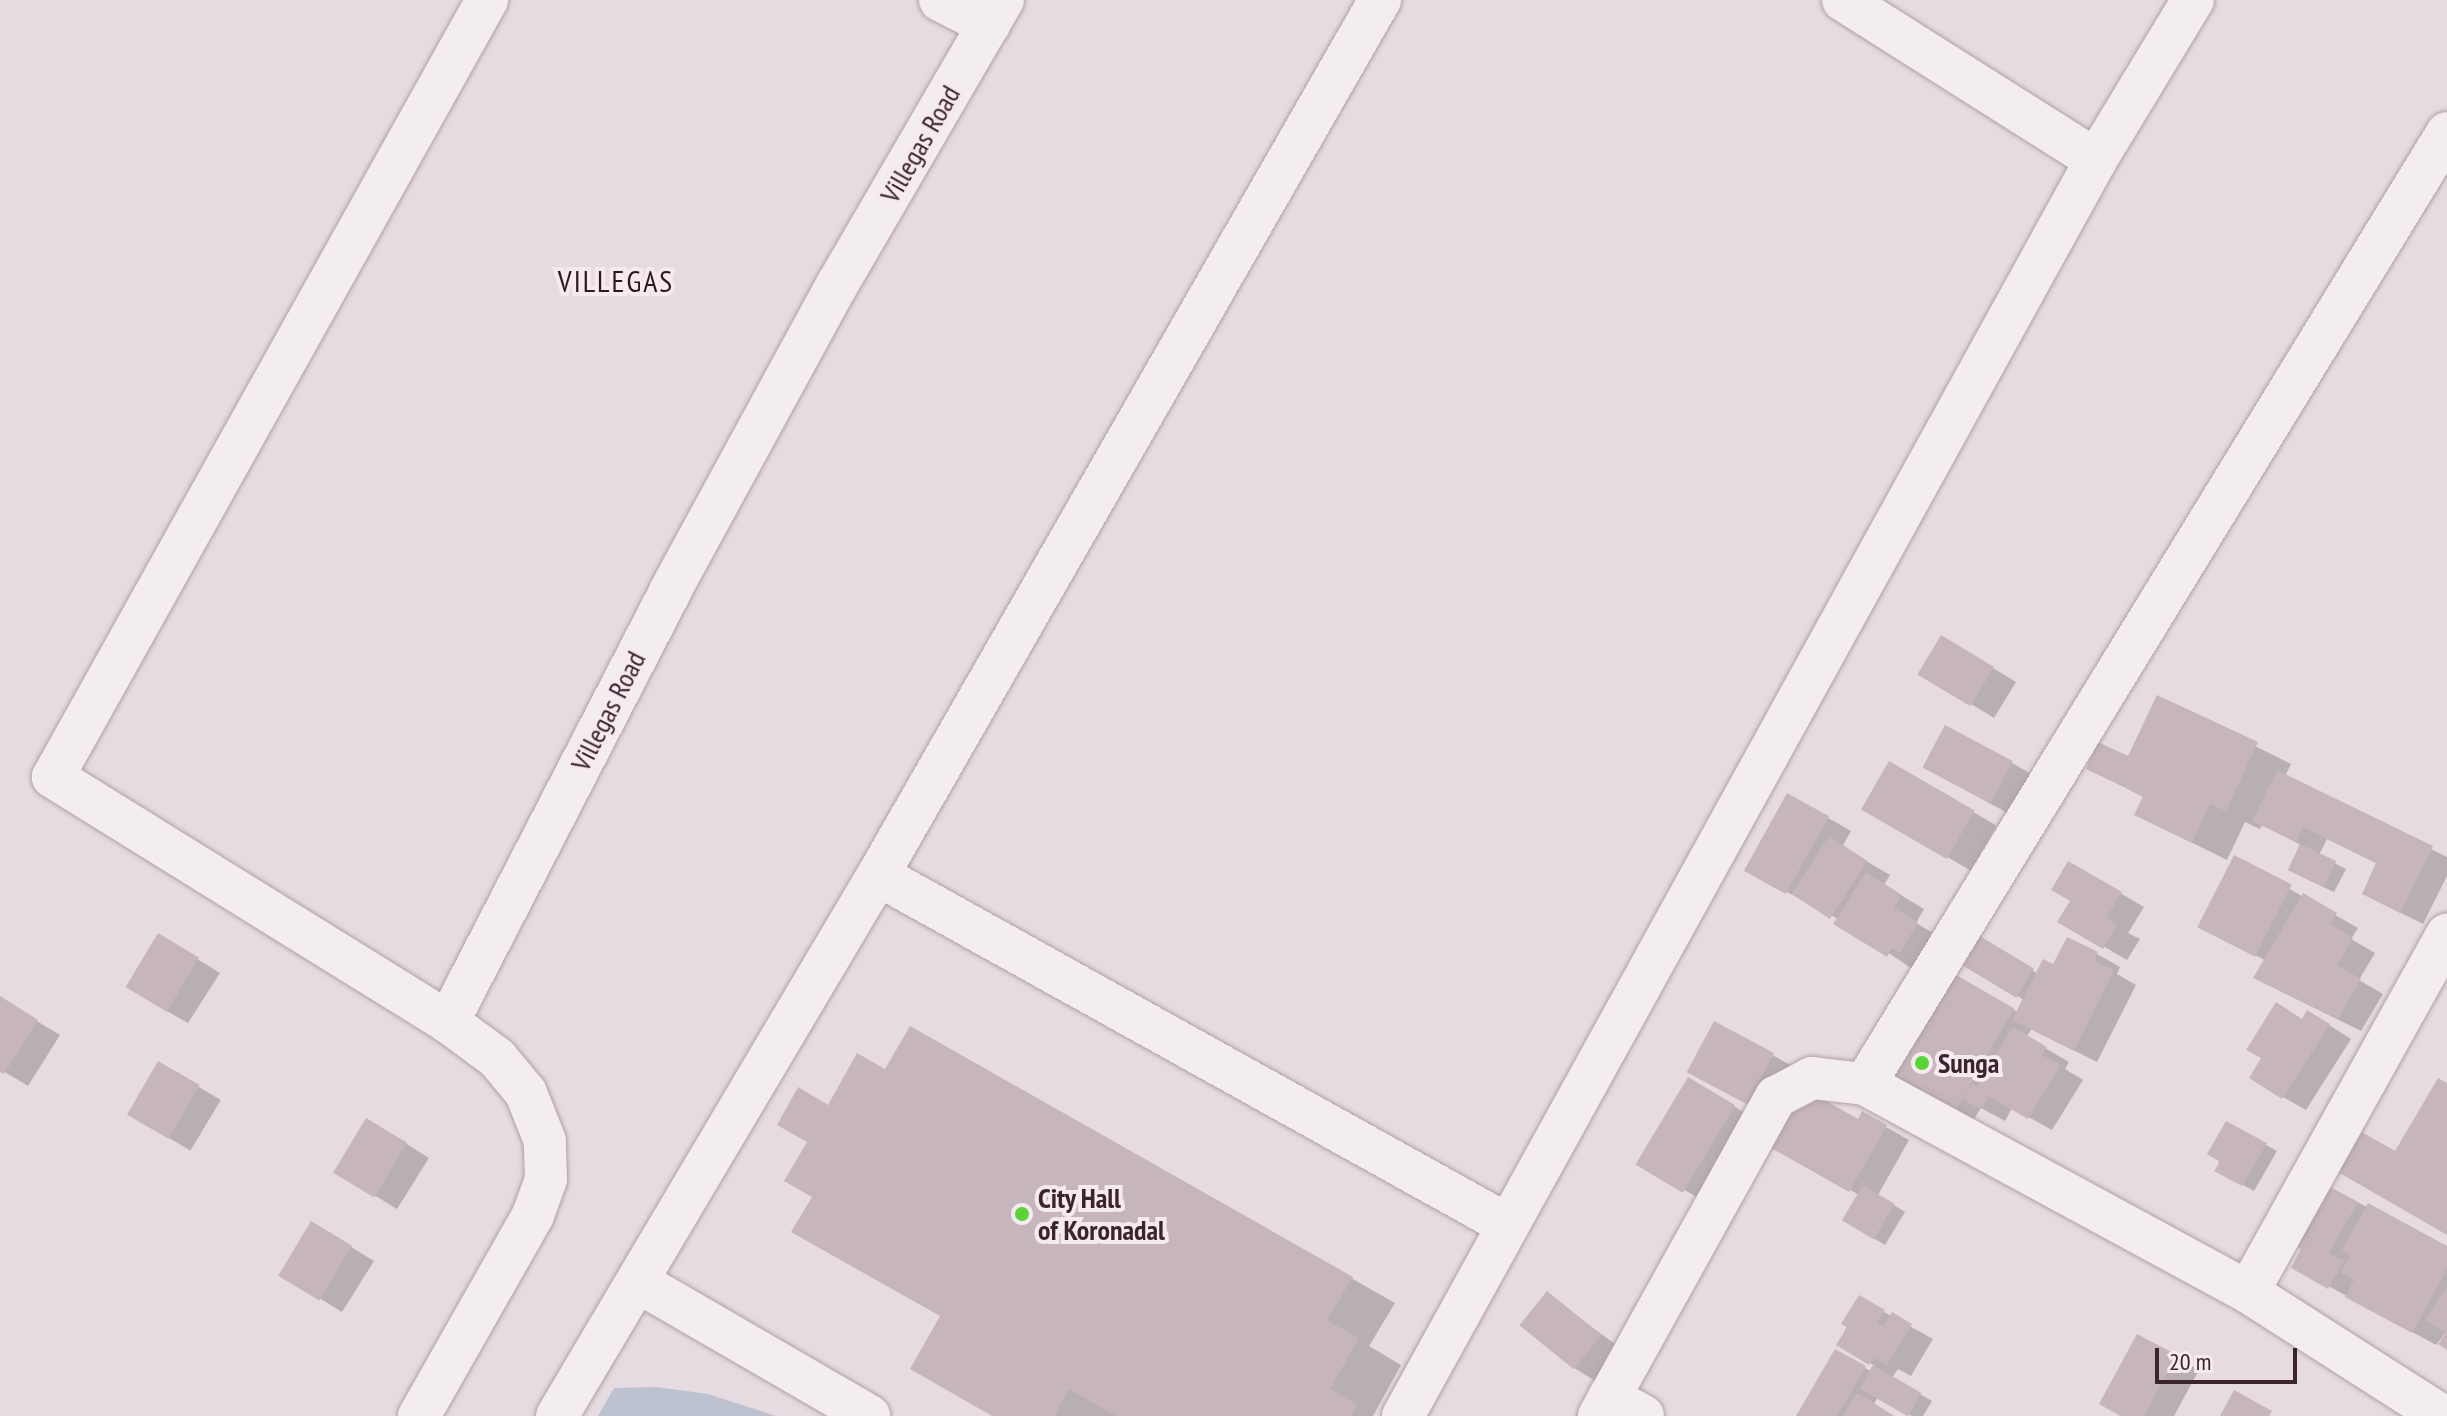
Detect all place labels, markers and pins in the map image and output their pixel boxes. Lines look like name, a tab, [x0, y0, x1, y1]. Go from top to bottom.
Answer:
place label: Sunga	[1938, 1046, 1999, 1080]
marker: Sunga	[1913, 1054, 1931, 1072]
place label: City Hall of Koronadal	[1038, 1181, 1165, 1247]
marker: City Hall of Koronadal	[1013, 1205, 1031, 1223]

